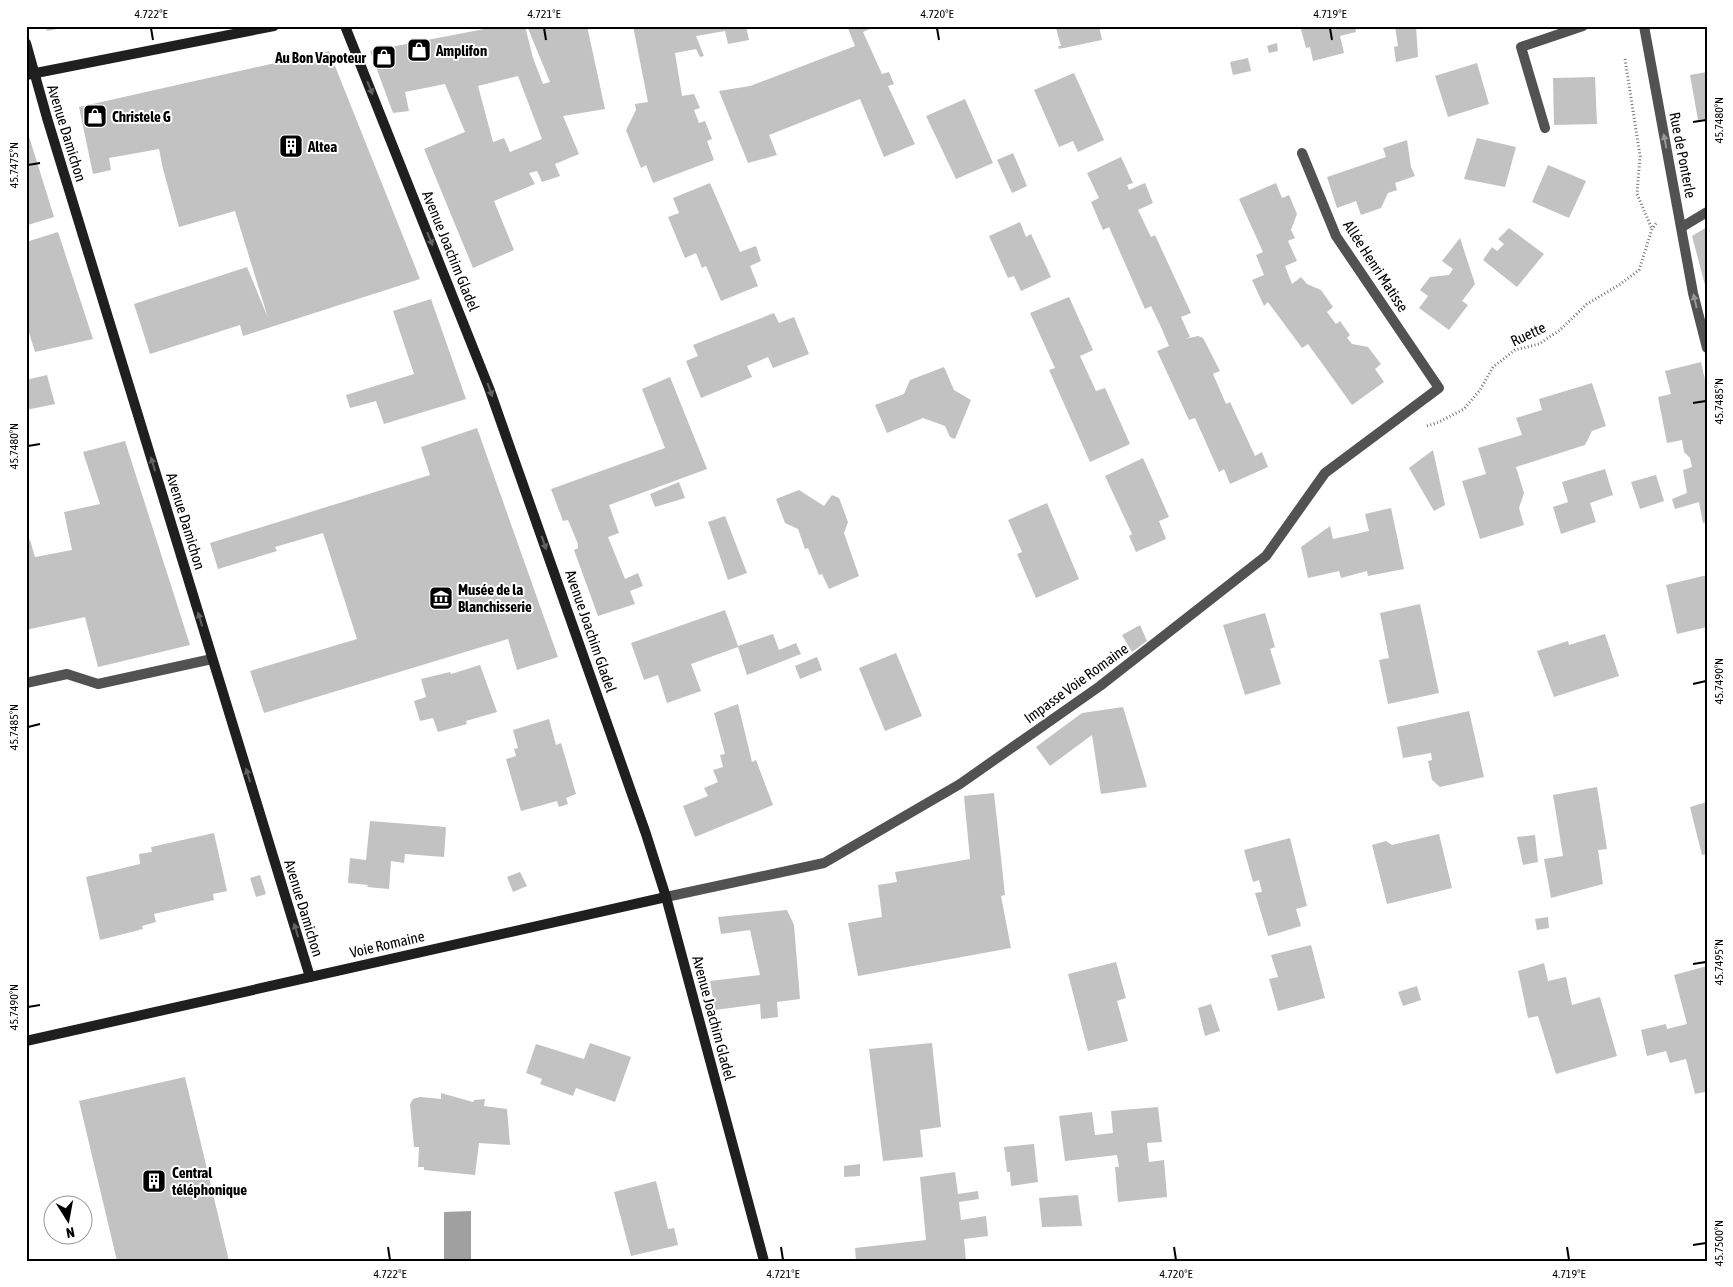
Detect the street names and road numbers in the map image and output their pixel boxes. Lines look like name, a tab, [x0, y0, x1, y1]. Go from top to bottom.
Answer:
street label: Avenue Damichon	[44, 83, 90, 183]
street label: Rue de Ponterle	[1666, 111, 1700, 200]
street label: Avenue Joachim Gladel	[419, 188, 483, 314]
street label: Allée Henri Matisse	[1340, 217, 1412, 315]
street label: Ruette	[1508, 318, 1548, 349]
street label: Avenue Damichon	[163, 471, 209, 571]
street label: Avenue Joachim Gladel	[562, 568, 620, 694]
street label: Impasse Voie Romaine	[1021, 639, 1131, 726]
street label: Avenue Damichon	[281, 858, 327, 958]
street label: Voie Romaine	[348, 927, 426, 961]
street label: Avenue Joachim Gladel	[689, 954, 739, 1082]

